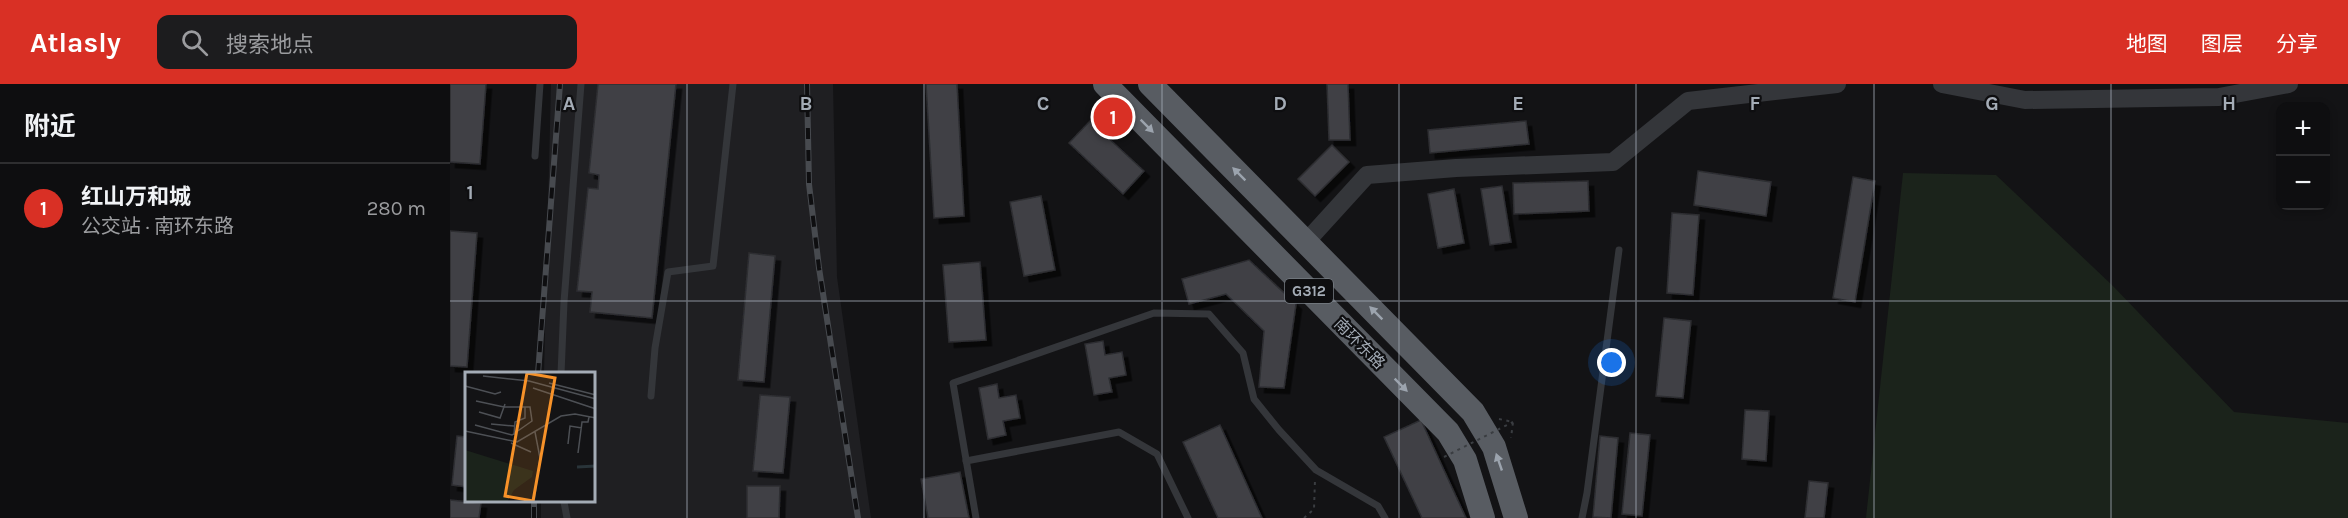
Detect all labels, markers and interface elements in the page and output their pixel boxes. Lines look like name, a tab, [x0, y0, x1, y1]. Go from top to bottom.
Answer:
search box	[157, 15, 577, 69]
text: Atlasly	[30, 26, 121, 59]
icon: search	[178, 26, 211, 59]
text: 搜索地点	[226, 32, 314, 58]
text: 地图	[2126, 32, 2168, 56]
text: 图层	[2201, 32, 2243, 56]
text: 分享	[2276, 32, 2318, 56]
text: A	[563, 92, 576, 115]
text: B	[800, 92, 812, 115]
text: C	[1037, 92, 1049, 115]
text: D	[1273, 92, 1287, 115]
text: E	[1512, 92, 1524, 115]
text: F	[1750, 92, 1761, 115]
text: G	[1985, 92, 1999, 115]
text: H	[2222, 92, 2236, 115]
pin: 1	[1094, 94, 1132, 140]
map controls	[2276, 102, 2330, 210]
button: +	[2276, 102, 2330, 156]
text: 附近	[24, 111, 76, 142]
one-way arrow	[1139, 118, 1153, 132]
button: −	[2276, 156, 2330, 210]
one-way arrow	[1233, 168, 1247, 182]
text: 1	[466, 181, 474, 204]
text: 红山万和城	[81, 184, 191, 210]
text: 1	[40, 197, 47, 220]
text: 280 m	[367, 197, 426, 220]
text: 公交站 · 南环东路	[81, 215, 234, 238]
road number: G312	[1285, 279, 1333, 303]
one-way arrow	[1369, 306, 1383, 321]
street label: 南环东路	[1330, 314, 1389, 373]
your location	[1597, 348, 1626, 377]
inset map	[465, 372, 596, 503]
one-way arrow	[1394, 377, 1408, 392]
one-way arrow	[1494, 453, 1504, 471]

